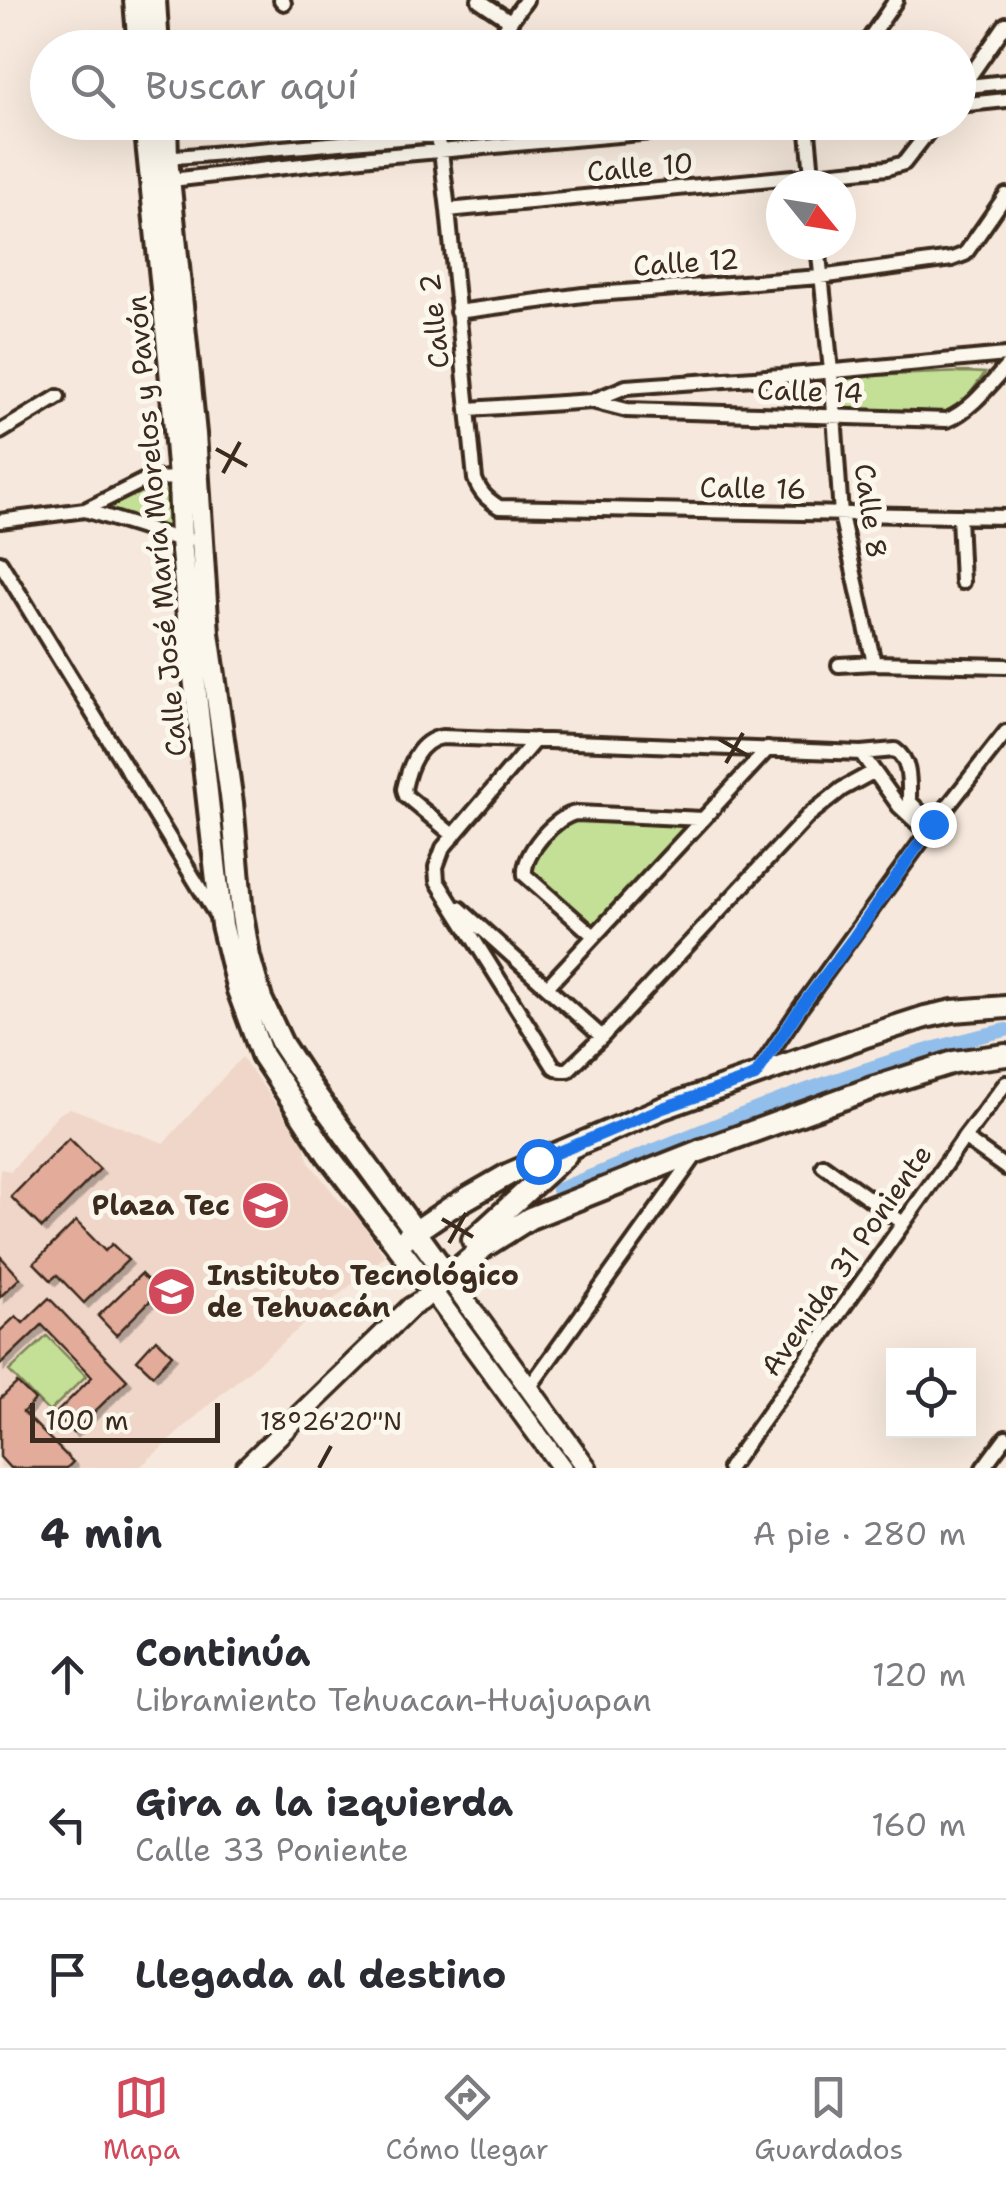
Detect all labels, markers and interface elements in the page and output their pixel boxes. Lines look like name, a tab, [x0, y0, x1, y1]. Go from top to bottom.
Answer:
search box	[30, 30, 976, 140]
icon: search	[65, 58, 120, 113]
text: Buscar aquí	[145, 60, 358, 111]
street label: Calle 10	[585, 143, 695, 191]
north arrow	[766, 170, 856, 260]
street label: Calle 12	[632, 239, 740, 285]
street label: Calle 2	[410, 271, 458, 371]
street label: Calle José María Morelos y Pavón	[117, 294, 195, 758]
street label: Calle 14	[756, 370, 864, 412]
street label: Calle 8	[846, 461, 896, 561]
street label: Calle 16	[699, 468, 807, 508]
route end	[911, 802, 957, 848]
street label: Avenida 31 Poniente	[752, 1137, 940, 1383]
route start	[516, 1139, 562, 1185]
school or university icon: Plaza Tec	[239, 1179, 291, 1231]
place label: Plaza Tec	[92, 1186, 230, 1224]
place label: Instituto Tecnológico de Tehuacán	[207, 1256, 519, 1326]
school or university icon: Instituto Tecnológico de Tehuacán	[146, 1265, 198, 1317]
map controls	[886, 1348, 976, 1438]
button: locate	[886, 1348, 976, 1438]
scale bar	[30, 1398, 220, 1442]
text: 100 m	[45, 1401, 129, 1439]
text: 18°26'20"N	[260, 1404, 402, 1438]
text: 4 min	[40, 1505, 162, 1561]
text: A pie · 280 m	[753, 1512, 966, 1555]
text: Continúa	[135, 1627, 310, 1678]
icon: ahead	[40, 1647, 95, 1702]
text: 120 m	[872, 1653, 966, 1696]
text: Libramiento Tehuacan-Huajuapan	[135, 1678, 652, 1721]
text: Gira a la izquierda	[135, 1777, 513, 1828]
icon: left	[40, 1797, 95, 1852]
text: 160 m	[871, 1803, 966, 1846]
text: Calle 33 Poniente	[135, 1828, 409, 1871]
icon: arrive	[40, 1947, 95, 2002]
text: Llegada al destino	[135, 1949, 506, 2000]
tab: Mapa	[103, 2070, 180, 2168]
tab: Cómo llegar	[386, 2070, 549, 2168]
tab: Guardados	[754, 2070, 903, 2168]

